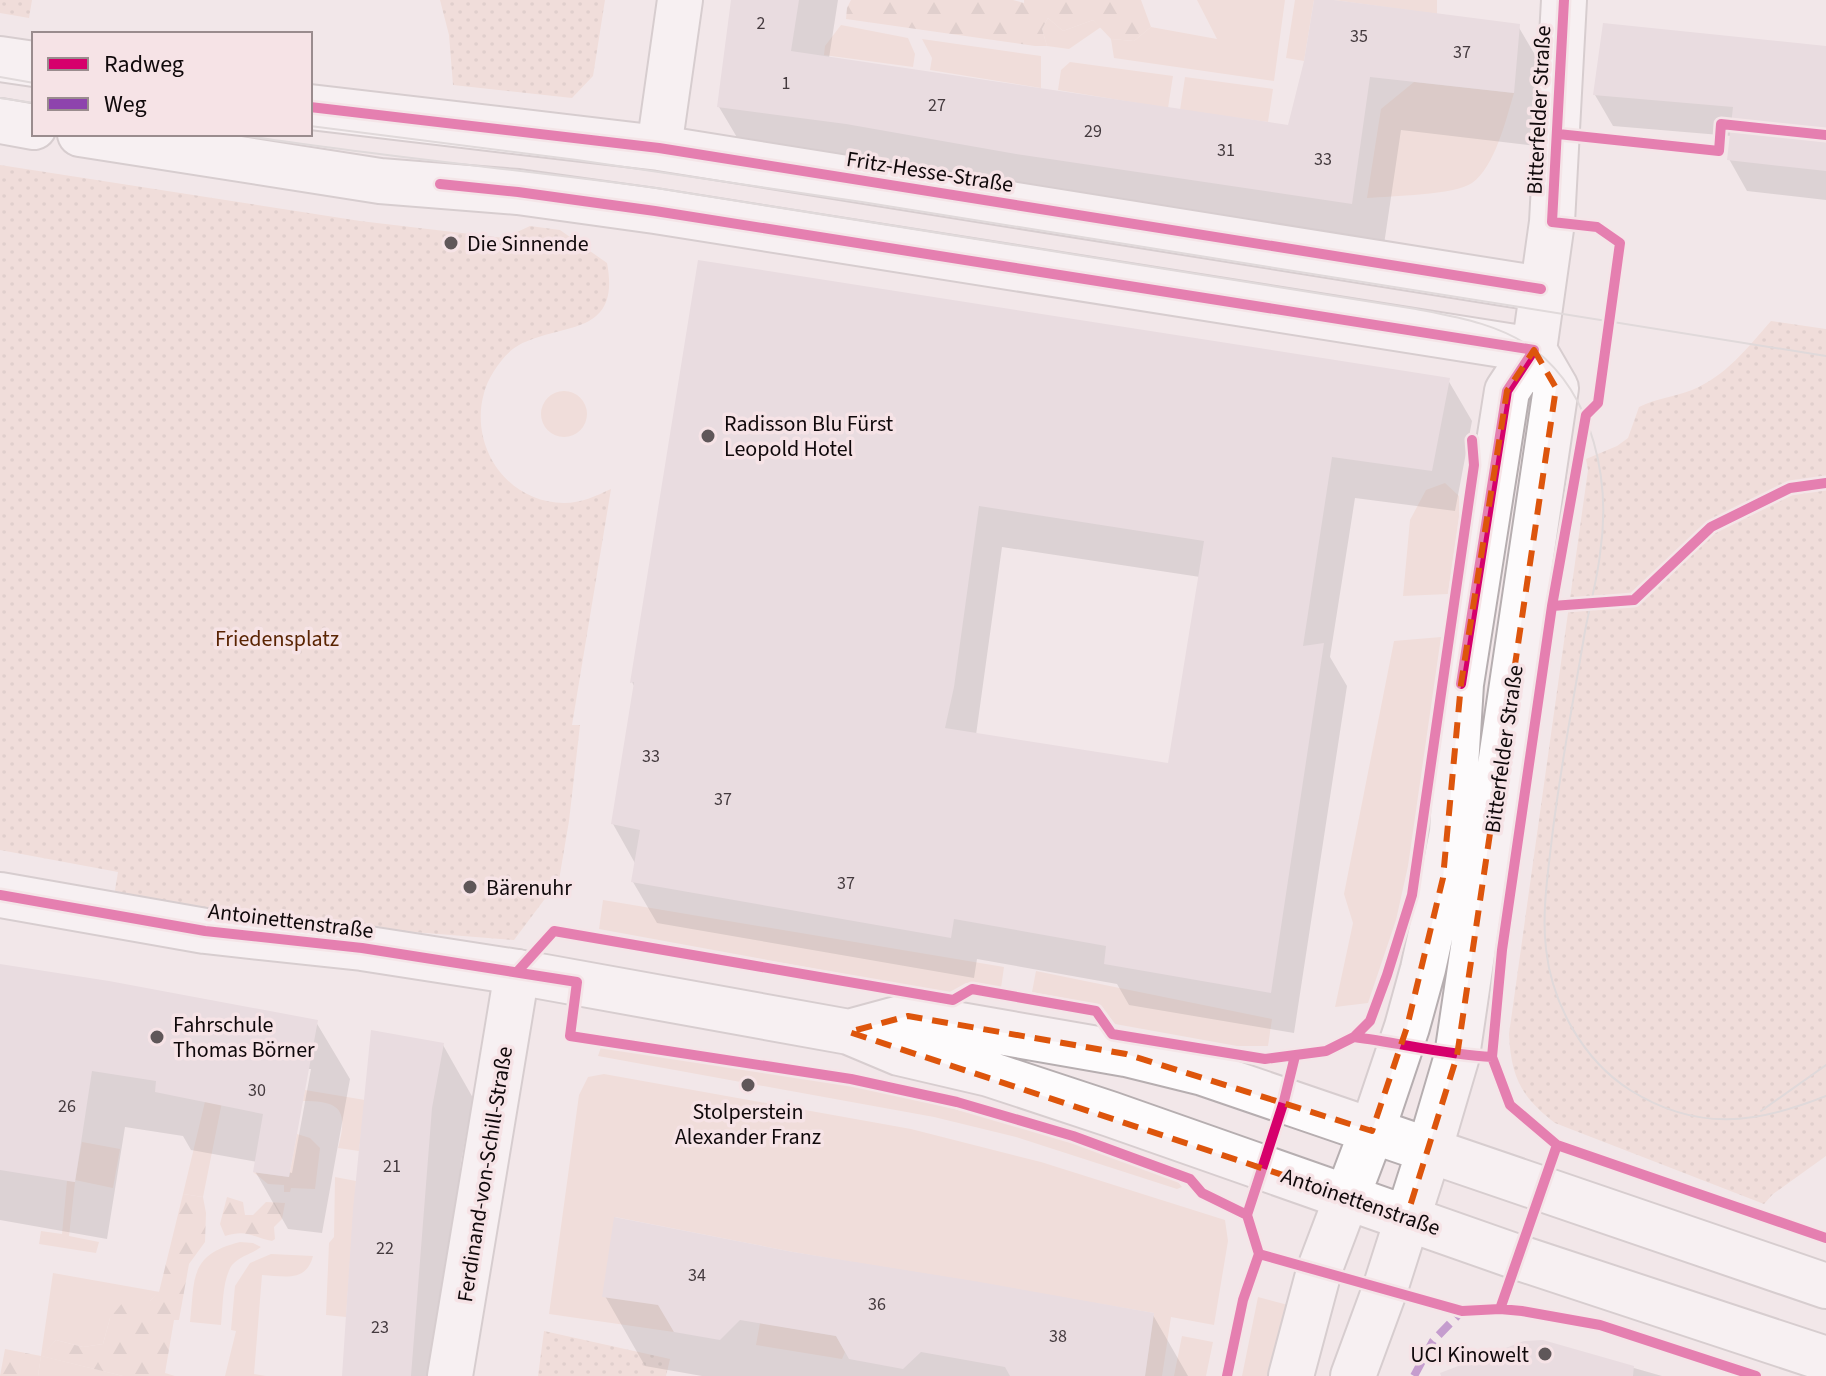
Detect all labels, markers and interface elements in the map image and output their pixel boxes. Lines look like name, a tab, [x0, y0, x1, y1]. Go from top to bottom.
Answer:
house number: 2	[757, 11, 766, 36]
house number: 35	[1350, 24, 1368, 49]
street label: Bitterfelder Straße	[1519, 25, 1559, 195]
legend	[32, 32, 312, 136]
house number: 37	[1453, 40, 1471, 65]
text: Radweg	[104, 47, 184, 82]
house number: 1	[782, 71, 790, 96]
text: Weg	[104, 87, 147, 122]
house number: 27	[928, 93, 946, 118]
house number: 29	[1084, 119, 1102, 144]
house number: 31	[1217, 138, 1235, 163]
street label: Fritz-Hesse-Straße	[844, 143, 1016, 201]
house number: 33	[1314, 147, 1332, 172]
place label: Die Sinnende	[467, 228, 589, 260]
marker: Die Sinnende	[442, 234, 460, 252]
place label: Radisson Blu Fürst Leopold Hotel	[724, 408, 894, 465]
marker: Radisson Blu Fürst Leopold Hotel	[699, 427, 717, 445]
park label: Friedensplatz	[215, 623, 339, 655]
street label: Bitterfelder Straße	[1476, 663, 1532, 835]
house number: 33	[642, 744, 660, 769]
house number: 37	[714, 787, 732, 812]
house number: 37	[837, 871, 855, 896]
place label: Bärenuhr	[486, 872, 572, 904]
marker: Bärenuhr	[461, 878, 479, 896]
street label: Antoinettenstraße	[206, 895, 375, 947]
place label: Fahrschule Thomas Börner	[173, 1009, 315, 1066]
marker: Fahrschule Thomas Börner	[148, 1028, 166, 1046]
street label: Ferdinand-von-Schill-Straße	[449, 1044, 521, 1304]
marker: Stolperstein Alexander Franz	[739, 1076, 757, 1094]
house number: 30	[248, 1078, 266, 1103]
house number: 26	[58, 1094, 76, 1119]
place label: Stolperstein Alexander Franz	[675, 1096, 821, 1153]
house number: 21	[383, 1154, 401, 1179]
street label: Antoinettenstraße	[1277, 1160, 1445, 1244]
house number: 22	[376, 1236, 394, 1261]
house number: 34	[688, 1263, 706, 1288]
house number: 36	[868, 1292, 886, 1317]
house number: 23	[371, 1315, 389, 1340]
house number: 38	[1049, 1324, 1067, 1349]
place label: UCI Kinowelt	[1410, 1339, 1530, 1371]
marker: UCI Kinowelt	[1536, 1345, 1554, 1363]

